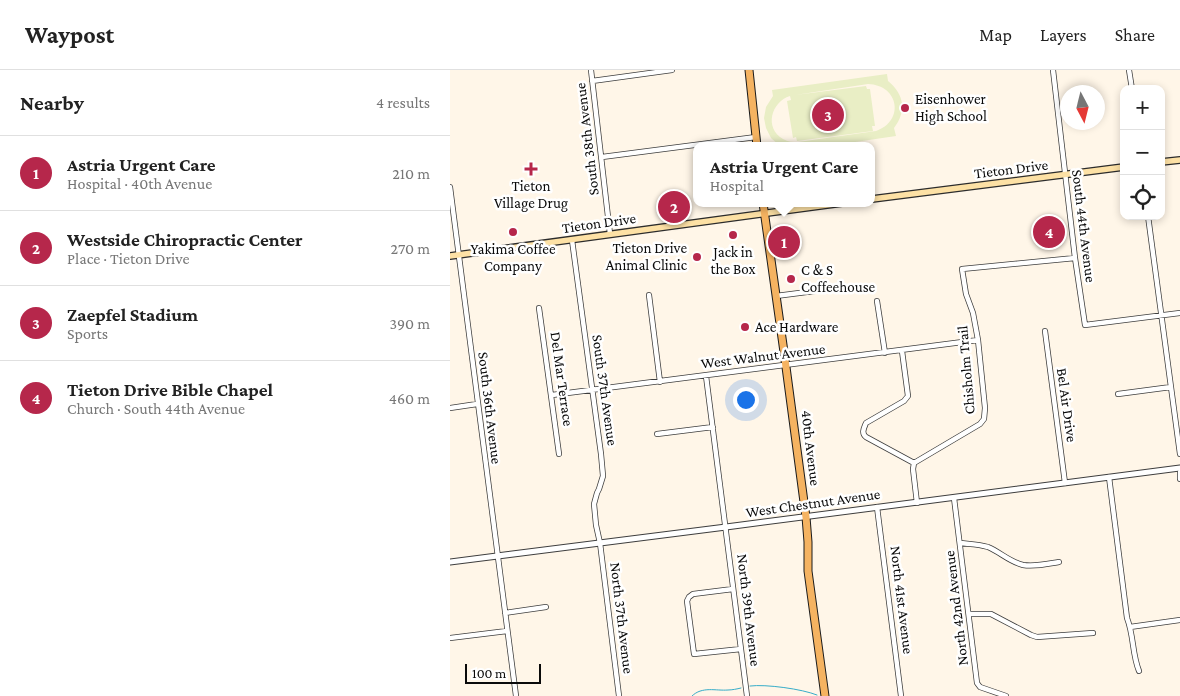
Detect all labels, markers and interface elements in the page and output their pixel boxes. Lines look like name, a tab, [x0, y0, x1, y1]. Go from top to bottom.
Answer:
text: Waypost	[25, 21, 114, 48]
text: Map	[979, 25, 1012, 45]
text: Layers	[1040, 25, 1087, 45]
text: Share	[1115, 25, 1155, 45]
street label: South 38th Avenue	[572, 81, 602, 196]
north arrow	[1060, 85, 1105, 130]
map controls	[1120, 85, 1165, 220]
button: +	[1120, 85, 1165, 130]
text: Nearby	[20, 91, 84, 115]
place label: Eisenhower High School	[915, 91, 987, 125]
text: 4 results	[376, 94, 430, 111]
pin: 3	[812, 96, 844, 134]
marker: Eisenhower High School	[899, 102, 911, 114]
button: −	[1120, 130, 1165, 175]
popup	[693, 142, 875, 207]
text: Astria Urgent Care	[67, 154, 216, 175]
text: Astria Urgent Care	[710, 156, 858, 177]
street label: Tieton Drive	[973, 156, 1049, 181]
marker: Tieton Village Drug	[525, 163, 537, 175]
text: 1	[33, 165, 39, 182]
text: 210 m	[392, 165, 430, 182]
street label: South 44th Avenue	[1069, 169, 1099, 284]
text: Hospital · 40th Avenue	[67, 175, 212, 192]
button: locate	[1120, 175, 1165, 220]
text: Hospital	[710, 177, 764, 194]
place label: Tieton Village Drug	[494, 178, 568, 212]
pin: 2	[658, 188, 690, 226]
street label: Tieton Drive	[561, 210, 637, 236]
pin: 4	[1033, 213, 1065, 251]
pin: 1	[768, 223, 800, 261]
marker: Yakima Coffee Company	[507, 226, 519, 238]
text: Westside Chiropractic Center	[67, 229, 303, 250]
marker: Jack in the Box	[727, 229, 739, 241]
text: 2	[32, 240, 40, 257]
text: 270 m	[391, 240, 430, 257]
place label: Tieton Drive Animal Clinic	[606, 240, 688, 273]
place label: Yakima Coffee Company	[470, 241, 556, 275]
place label: Jack in the Box	[711, 244, 755, 277]
text: Place · Tieton Drive	[67, 250, 190, 267]
marker: Tieton Drive Animal Clinic	[691, 251, 703, 263]
place label: C & S Coffeehouse	[801, 262, 876, 295]
marker: C & S Coffeehouse	[785, 273, 797, 285]
text: Zaepfel Stadium	[67, 304, 198, 325]
text: 3	[32, 315, 40, 332]
text: 390 m	[389, 315, 430, 332]
place label: Ace Hardware	[755, 319, 839, 335]
marker: Ace Hardware	[739, 321, 751, 333]
text: Sports	[67, 325, 108, 342]
street label: Chisholm Trail	[954, 325, 978, 415]
street label: Del Mar Terrace	[547, 331, 577, 428]
street label: South 37th Avenue	[589, 333, 621, 447]
street label: West Walnut Avenue	[700, 340, 827, 372]
street label: South 36th Avenue	[475, 351, 505, 465]
street label: Bel Air Drive	[1054, 367, 1080, 444]
text: Tieton Drive Bible Chapel	[67, 379, 273, 400]
your location	[733, 387, 759, 413]
text: 4	[32, 390, 40, 407]
text: 460 m	[389, 390, 430, 407]
text: Church · South 44th Avenue	[67, 400, 245, 417]
street label: 40th Avenue	[798, 409, 824, 487]
street label: West Chestnut Avenue	[745, 486, 882, 520]
street label: North 41st Avenue	[887, 545, 917, 655]
street label: North 42nd Avenue	[941, 549, 971, 667]
street label: North 39th Avenue	[734, 553, 764, 667]
street label: North 37th Avenue	[607, 561, 637, 675]
scale bar	[465, 661, 541, 684]
text: 100 m	[472, 665, 506, 681]

